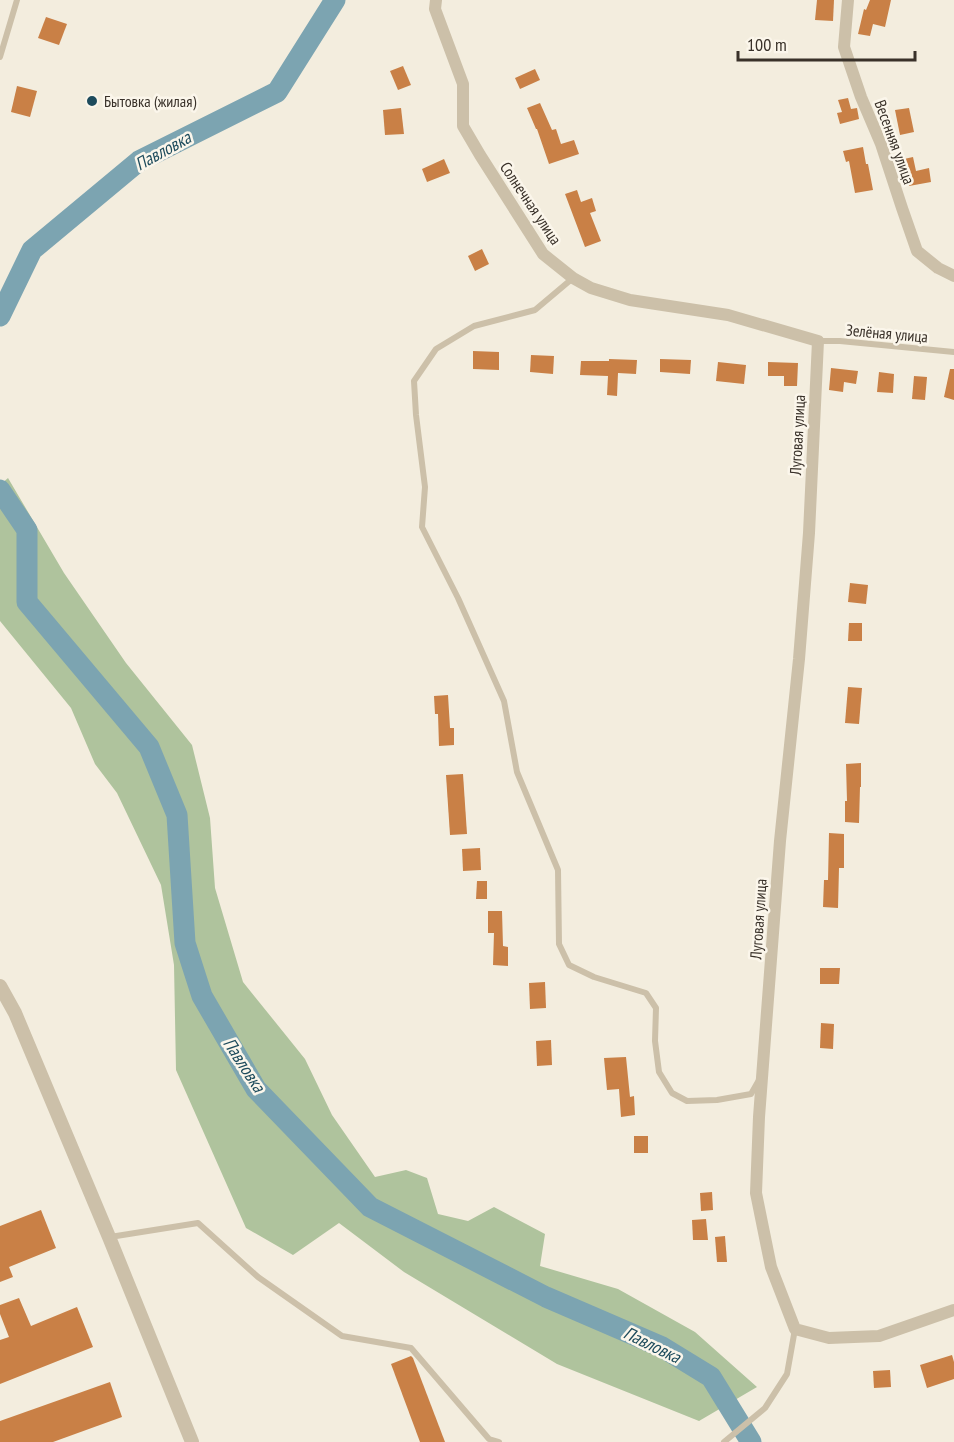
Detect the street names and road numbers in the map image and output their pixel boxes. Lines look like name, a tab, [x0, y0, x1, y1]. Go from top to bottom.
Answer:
street label: Весенняя улица	[870, 97, 920, 187]
street label: Солнечная улица	[496, 158, 566, 248]
street label: Зелёная улица	[845, 319, 929, 347]
street label: Луговая улица	[785, 394, 809, 477]
street label: Луговая улица	[745, 878, 771, 961]

